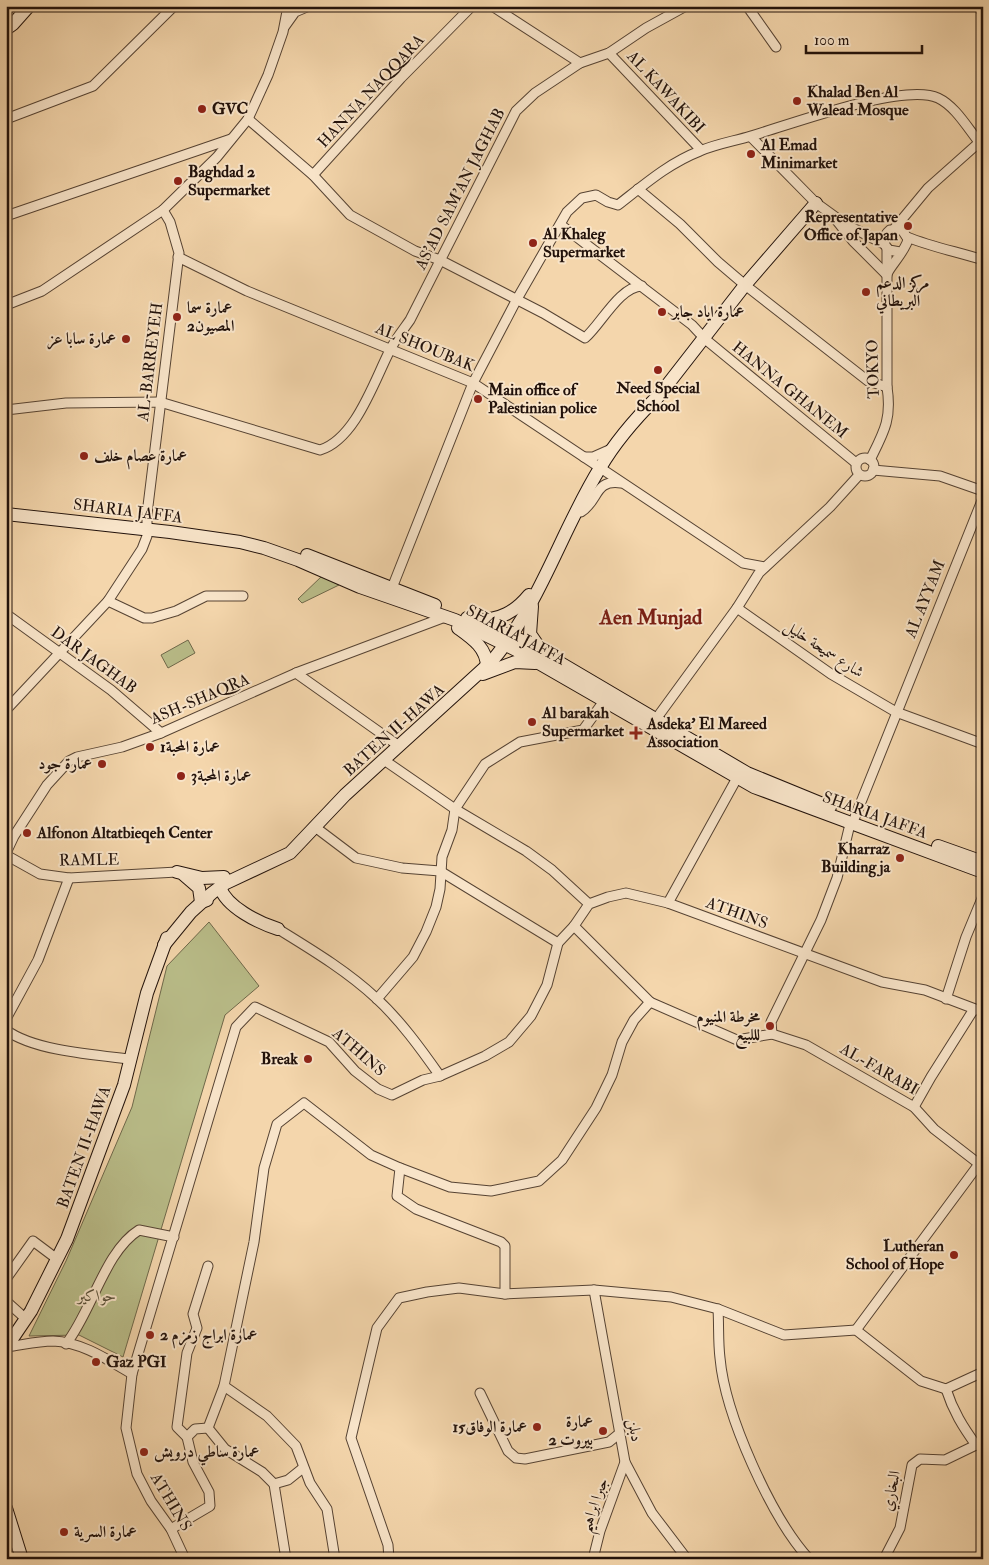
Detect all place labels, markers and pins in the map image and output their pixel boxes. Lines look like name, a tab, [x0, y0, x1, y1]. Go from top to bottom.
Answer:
place label: Khalad Ben Al Walead Mosque	[806, 82, 909, 121]
marker: Khalad Ben Al Walead Mosque	[791, 95, 803, 107]
place label: GVC	[212, 99, 248, 119]
marker: GVC	[196, 103, 208, 115]
place label: Al Emad Minimarket	[760, 135, 838, 173]
marker: Al Emad Minimarket	[745, 148, 757, 160]
place label: Baghdad 2 Supermarket	[188, 162, 271, 201]
marker: Baghdad 2 Supermarket	[172, 175, 184, 187]
place label: Representative Office of Japan	[804, 207, 899, 246]
marker: Representative Office of Japan	[902, 220, 914, 232]
place label: Al Khaleg Supermarket	[542, 224, 626, 263]
marker: Al Khaleg Supermarket	[527, 237, 539, 249]
place label: مركز الدعم البريطاني	[875, 273, 929, 314]
marker: مركز الدعم البريطاني	[860, 286, 872, 298]
place label: عمارة سما المصيون2	[187, 298, 234, 336]
place label: عمارة اياد جابر	[670, 302, 745, 322]
marker: عمارة اياد جابر	[656, 306, 668, 318]
marker: عمارة سما المصيون2	[171, 311, 183, 323]
place label: عمارة سابا عز	[47, 329, 116, 350]
marker: عمارة سابا عز	[120, 333, 132, 345]
marker: Need Special School	[652, 364, 664, 376]
place label: Need Special School	[615, 378, 701, 416]
place label: Main office of Palestinian police	[487, 380, 597, 419]
marker: Main office of Palestinian police	[472, 393, 484, 405]
place label: عمارة عصام خلف	[94, 446, 187, 470]
marker: عمارة عصام خلف	[78, 450, 90, 462]
place label: Al barakah Supermarket	[541, 703, 625, 742]
place label: Asdeka' El Mareed Association	[646, 714, 767, 752]
marker: Al barakah Supermarket	[526, 716, 538, 728]
marker: Asdeka' El Mareed Association	[629, 726, 643, 740]
place label: عمارة المحبة1	[160, 737, 220, 757]
marker: عمارة المحبة1	[144, 741, 156, 753]
place label: عمارة جود	[38, 754, 92, 774]
marker: عمارة جود	[96, 758, 108, 770]
place label: عمارة المحبة3	[191, 766, 251, 786]
marker: عمارة المحبة3	[175, 770, 187, 782]
place label: Alfonon Altatbieqeh Center	[36, 823, 214, 844]
marker: Alfonon Altatbieqeh Center	[21, 827, 33, 839]
place label: Kharraz Building ja	[821, 839, 890, 878]
marker: Kharraz Building ja	[894, 852, 906, 864]
place label: مخرطة المنيوم لللبيع	[697, 1007, 760, 1050]
marker: مخرطة المنيوم لللبيع	[764, 1020, 776, 1032]
place label: Break	[261, 1049, 298, 1069]
marker: Break	[302, 1053, 314, 1065]
place label: Lutheran School of Hope	[846, 1236, 945, 1275]
marker: Lutheran School of Hope	[948, 1249, 960, 1261]
place label: عمارة ابراج زمزم 2	[160, 1325, 258, 1349]
marker: عمارة ابراج زمزم 2	[144, 1329, 156, 1341]
place label: Gaz PGI	[106, 1352, 167, 1372]
marker: Gaz PGI	[90, 1356, 102, 1368]
place label: عمارة بيروت 2	[548, 1412, 593, 1450]
place label: عمارة الوفاق15	[453, 1417, 527, 1437]
marker: عمارة الوفاق15	[531, 1421, 543, 1433]
marker: عمارة بيروت 2	[597, 1425, 609, 1437]
place label: عمارة ساطي درويش	[154, 1442, 260, 1466]
marker: عمارة ساطي درويش	[138, 1446, 150, 1458]
place label: عمارة السرية	[74, 1522, 137, 1543]
marker: عمارة السرية	[58, 1526, 70, 1538]

